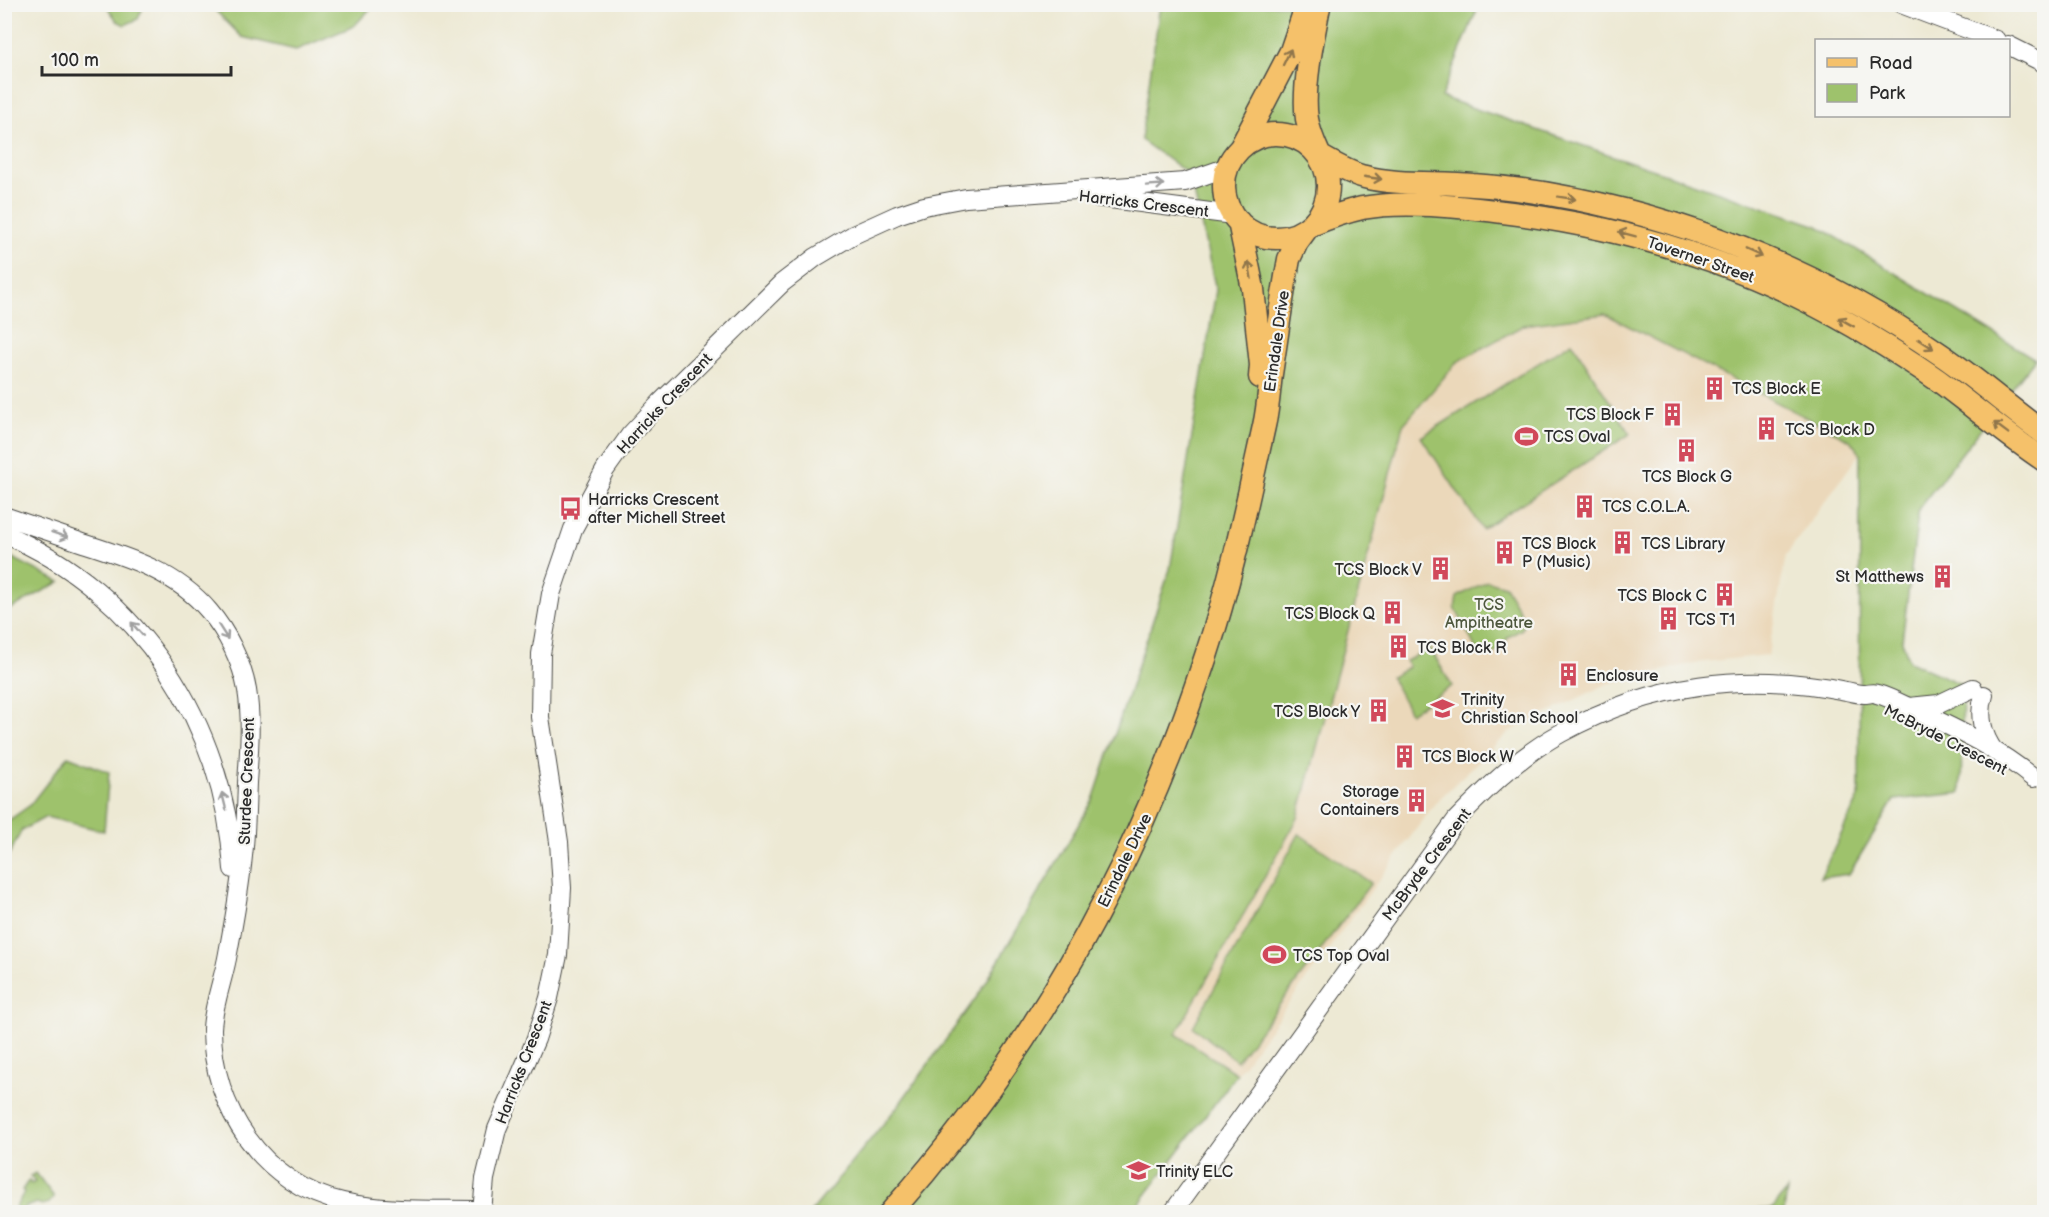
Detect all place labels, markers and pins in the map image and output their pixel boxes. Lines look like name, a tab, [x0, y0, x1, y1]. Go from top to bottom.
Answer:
building icon: TCS Block E	[1701, 375, 1727, 401]
place label: TCS Block E	[1732, 380, 1821, 399]
building icon: TCS Block F	[1659, 401, 1685, 427]
place label: TCS Block F	[1566, 406, 1654, 425]
building icon: TCS Block D	[1754, 416, 1780, 442]
place label: TCS Block D	[1785, 421, 1875, 440]
sports icon: TCS Oval	[1513, 423, 1539, 449]
place label: TCS Oval	[1544, 428, 1610, 447]
building icon: TCS Block G	[1674, 438, 1700, 464]
place label: TCS Block G	[1642, 468, 1732, 487]
place label: Harricks Crescent after Michell Street	[588, 491, 726, 528]
building icon: TCS C.O.L.A.	[1571, 493, 1597, 519]
bus stop icon: Harricks Crescent after Michell Street	[557, 495, 583, 521]
place label: TCS C.O.L.A.	[1602, 498, 1690, 517]
building icon: TCS Library	[1610, 530, 1636, 556]
place label: TCS Block P (Music)	[1522, 535, 1596, 572]
place label: TCS Library	[1641, 535, 1726, 554]
building icon: TCS Block P (Music)	[1491, 539, 1517, 565]
building icon: TCS Block V	[1427, 556, 1453, 582]
place label: TCS Block V	[1334, 561, 1422, 580]
building icon: St Matthews	[1929, 563, 1955, 589]
place label: St Matthews	[1835, 568, 1924, 587]
building icon: TCS Block C	[1712, 582, 1738, 608]
place label: TCS Block C	[1617, 587, 1707, 606]
building icon: TCS Block Q	[1380, 600, 1406, 626]
place label: TCS Block Q	[1284, 605, 1376, 624]
building icon: TCS T1	[1655, 606, 1681, 632]
place label: TCS T1	[1686, 611, 1735, 630]
building icon: TCS Block R	[1386, 634, 1412, 660]
place label: TCS Block R	[1417, 639, 1507, 658]
building icon: Enclosure	[1555, 662, 1581, 688]
place label: Enclosure	[1586, 667, 1659, 686]
place label: Trinity Christian School	[1461, 691, 1578, 728]
school or university icon: Trinity Christian School	[1430, 695, 1456, 721]
building icon: TCS Block Y	[1365, 698, 1391, 724]
place label: TCS Block Y	[1274, 703, 1361, 722]
building icon: TCS Block W	[1391, 743, 1417, 769]
place label: TCS Block W	[1422, 748, 1515, 767]
place label: Storage Containers	[1320, 783, 1400, 820]
building icon: Storage Containers	[1404, 787, 1430, 813]
sports icon: TCS Top Oval	[1262, 942, 1288, 968]
place label: TCS Top Oval	[1293, 947, 1389, 966]
school or university icon: Trinity ELC	[1125, 1158, 1151, 1184]
place label: Trinity ELC	[1156, 1163, 1233, 1182]

